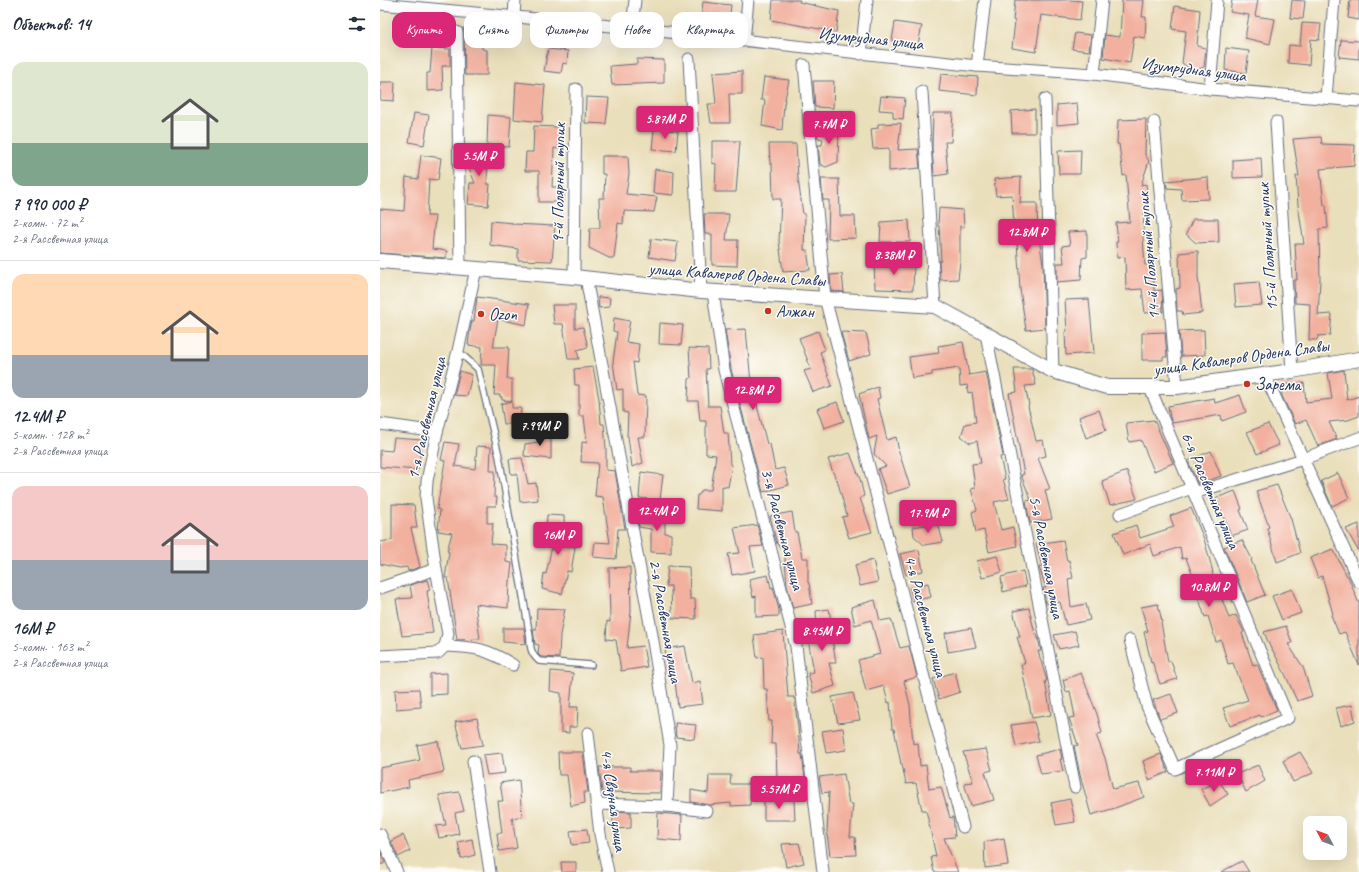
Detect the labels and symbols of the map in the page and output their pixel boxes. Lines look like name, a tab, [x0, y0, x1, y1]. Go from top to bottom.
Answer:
street label: Изумрудная улица	[817, 23, 926, 56]
street label: Изумрудная улица	[1140, 53, 1249, 88]
pin: 5.87M ₽	[628, 106, 702, 140]
pin: 7.7M ₽	[796, 111, 862, 145]
street label: 9-й Полярный тупик	[547, 121, 570, 243]
pin: 5.5M ₽	[446, 143, 512, 177]
street label: 15-й Полярный тупик	[1252, 181, 1282, 312]
street label: 14-й Полярный тупик	[1132, 189, 1165, 321]
pin: 12.8M ₽	[990, 219, 1064, 253]
pin: 8.38M ₽	[857, 242, 931, 276]
street label: улица Кавалеров Ордена Славы	[647, 258, 828, 291]
place label: Алжан	[776, 301, 816, 322]
place label: Ozon	[489, 304, 517, 325]
marker: Алжан	[763, 306, 773, 316]
marker: Ozon	[476, 309, 486, 319]
street label: улица Кавалеров Ордена Славы	[1151, 335, 1332, 380]
street label: 1-я Рассветная улица	[402, 354, 451, 481]
place label: Зарема	[1255, 374, 1303, 395]
pin: 12.8M ₽	[716, 377, 790, 411]
marker: Зарема	[1242, 379, 1252, 389]
pin: 7.99M ₽	[503, 413, 577, 447]
street label: 6-я Рассветная улица	[1176, 429, 1245, 553]
street label: 3-я Рассветная улица	[756, 466, 809, 593]
street label: 5-я Рассветная улица	[1024, 494, 1069, 621]
pin: 12.4M ₽	[620, 498, 694, 532]
pin: 17.9M ₽	[891, 500, 965, 534]
pin: 16M ₽	[530, 522, 586, 556]
street label: 4-я Рассветная улица	[899, 553, 952, 680]
street label: 2-я Рассветная улица	[644, 558, 687, 686]
pin: 10.8M ₽	[1172, 574, 1246, 608]
pin: 8.45M ₽	[785, 618, 859, 652]
street label: 4-я Связная улица	[595, 748, 631, 854]
pin: 7.11M ₽	[1177, 759, 1251, 793]
pin: 5.57M ₽	[742, 776, 816, 810]
north arrow	[1303, 816, 1347, 860]

